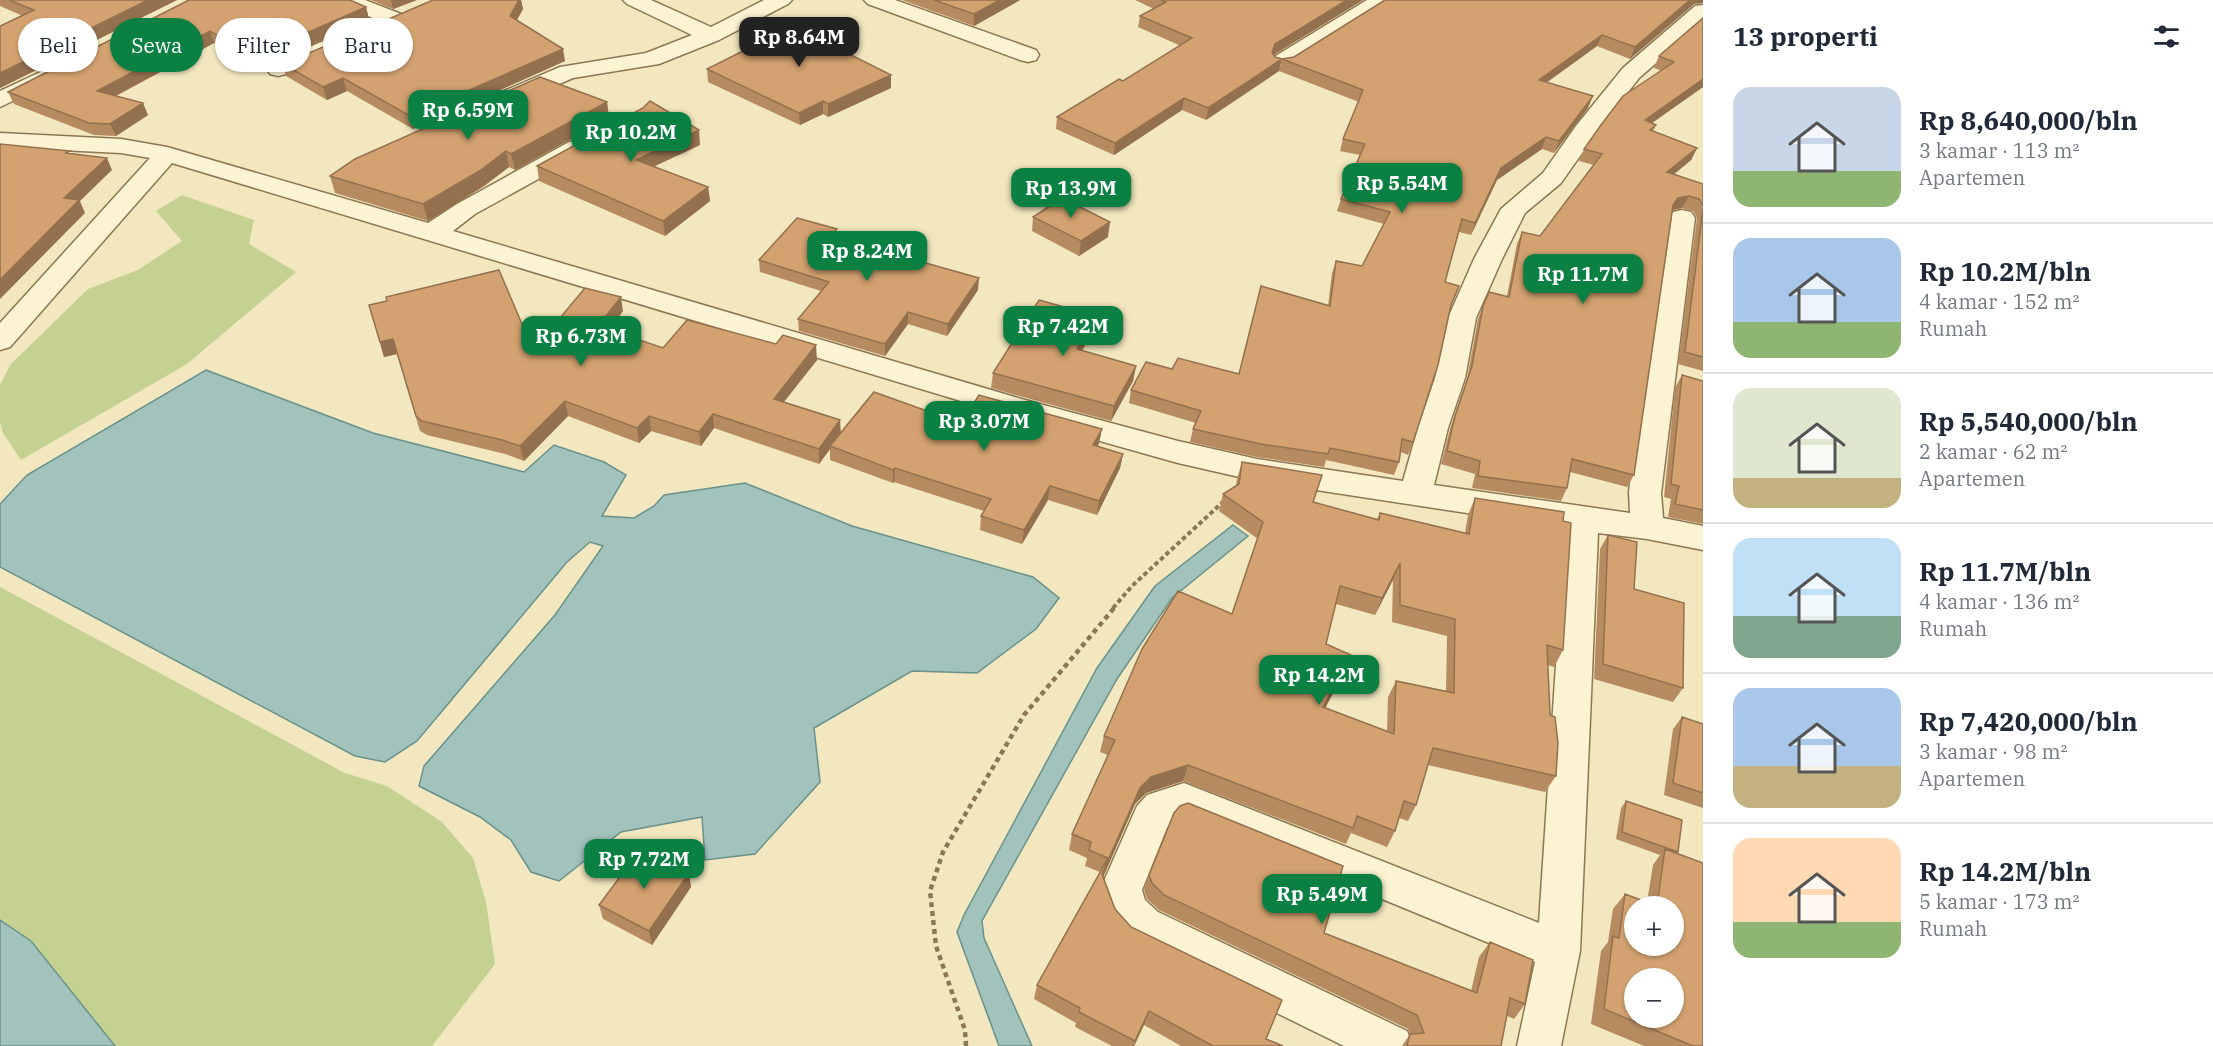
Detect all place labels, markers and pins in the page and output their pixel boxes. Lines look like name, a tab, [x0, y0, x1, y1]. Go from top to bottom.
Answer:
pin: Rp 8.64M	[737, 17, 861, 68]
pin: Rp 6.59M	[406, 90, 530, 141]
pin: Rp 10.2M	[569, 112, 693, 163]
pin: Rp 5.54M	[1340, 163, 1464, 214]
pin: Rp 13.9M	[1009, 168, 1133, 219]
pin: Rp 8.24M	[805, 231, 929, 282]
pin: Rp 11.7M	[1521, 254, 1645, 305]
pin: Rp 7.42M	[1001, 306, 1125, 357]
pin: Rp 6.73M	[519, 316, 643, 367]
pin: Rp 3.07M	[922, 401, 1046, 452]
pin: Rp 14.2M	[1257, 655, 1381, 706]
pin: Rp 7.72M	[582, 839, 706, 890]
pin: Rp 5.49M	[1260, 874, 1384, 925]

